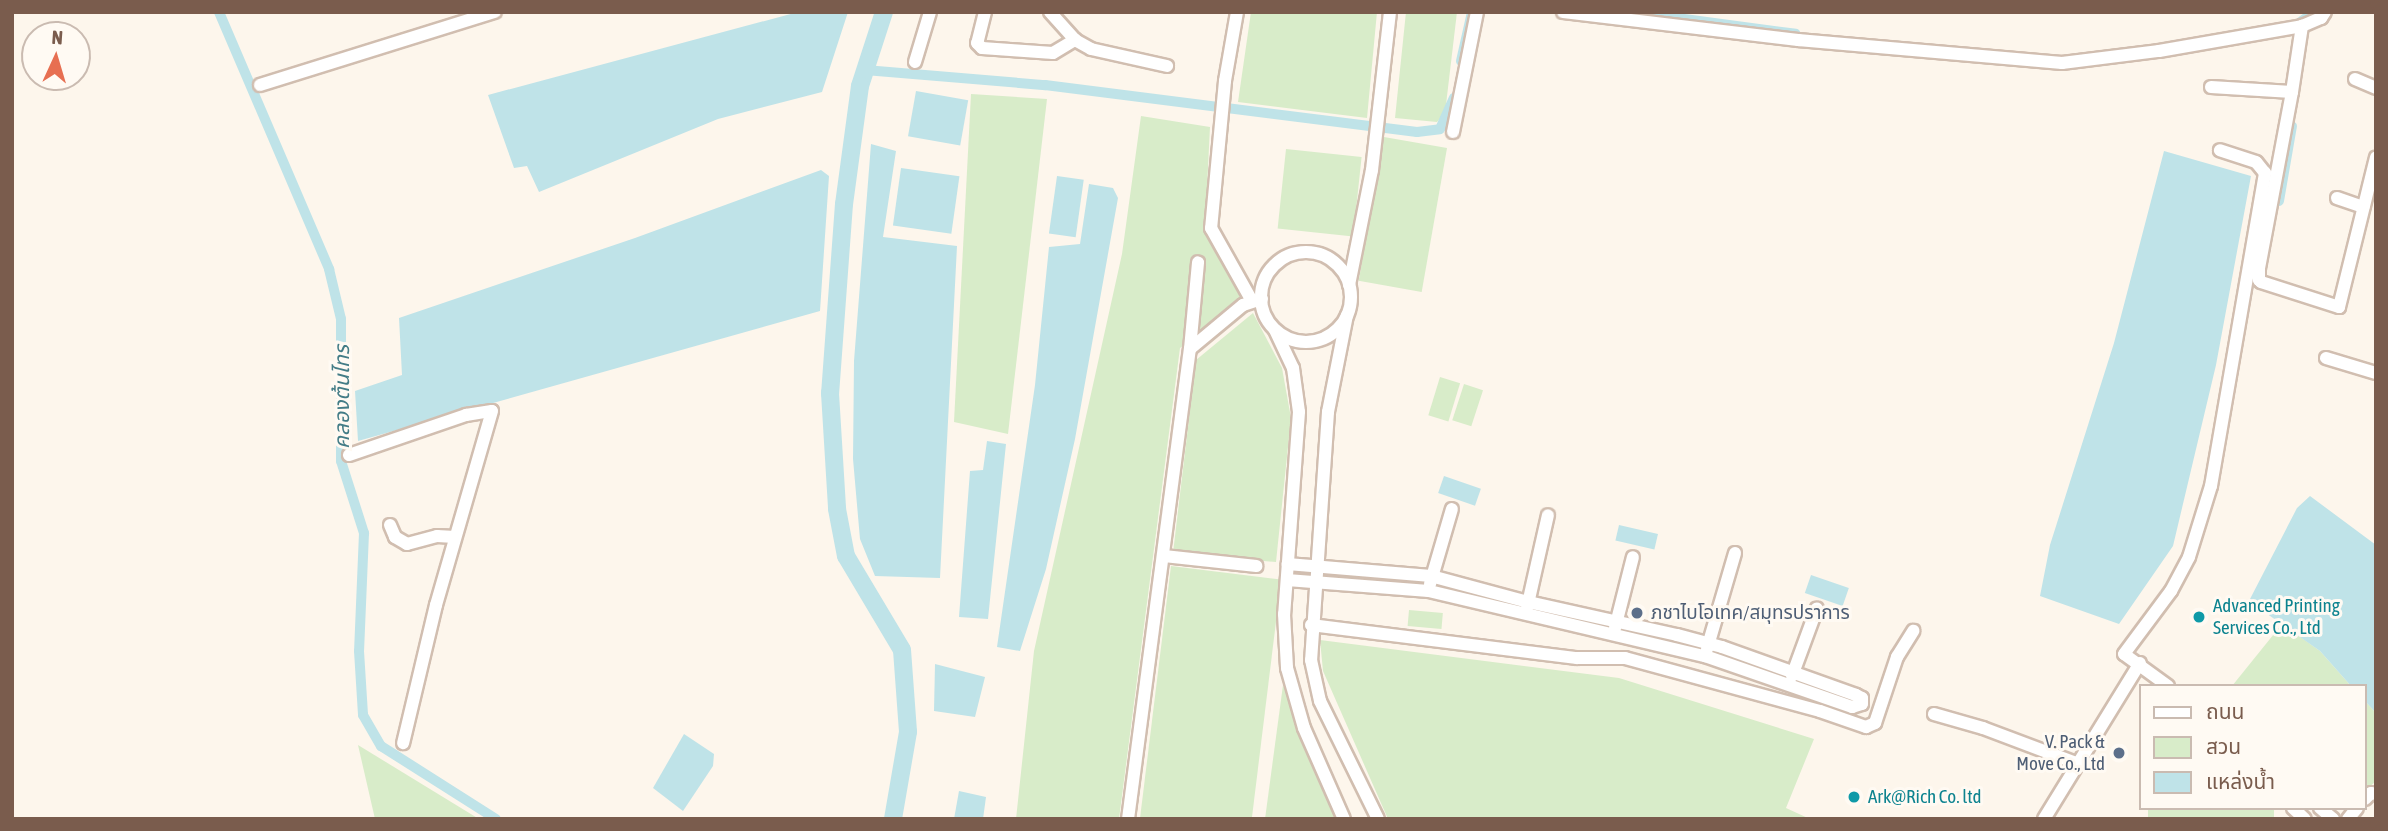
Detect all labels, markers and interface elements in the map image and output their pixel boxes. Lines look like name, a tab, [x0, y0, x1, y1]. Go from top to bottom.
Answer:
north arrow	[21, 21, 91, 91]
text: N	[51, 26, 64, 48]
water label: คลองต้นไทร	[328, 345, 354, 449]
place label: Advanced Printing Services Co., Ltd	[2213, 595, 2340, 639]
place label: ภชาไบโอเทค/สมุทรปราการ	[1651, 602, 1850, 624]
marker: ภชาไบโอเทค/สมุทรปราการ	[1629, 605, 1645, 621]
marker: Advanced Printing Services Co., Ltd	[2191, 609, 2207, 625]
legend	[2140, 684, 2367, 810]
text: ถนน	[2206, 699, 2244, 723]
place label: V. Pack & Move Co., Ltd	[2016, 731, 2105, 775]
text: สวน	[2206, 734, 2241, 758]
marker: V. Pack & Move Co., Ltd	[2111, 745, 2127, 761]
text: แหล่งน้ำ	[2206, 769, 2275, 793]
place label: Ark@Rich Co. ltd	[1868, 786, 1982, 808]
marker: Ark@Rich Co. ltd	[1846, 789, 1862, 805]

